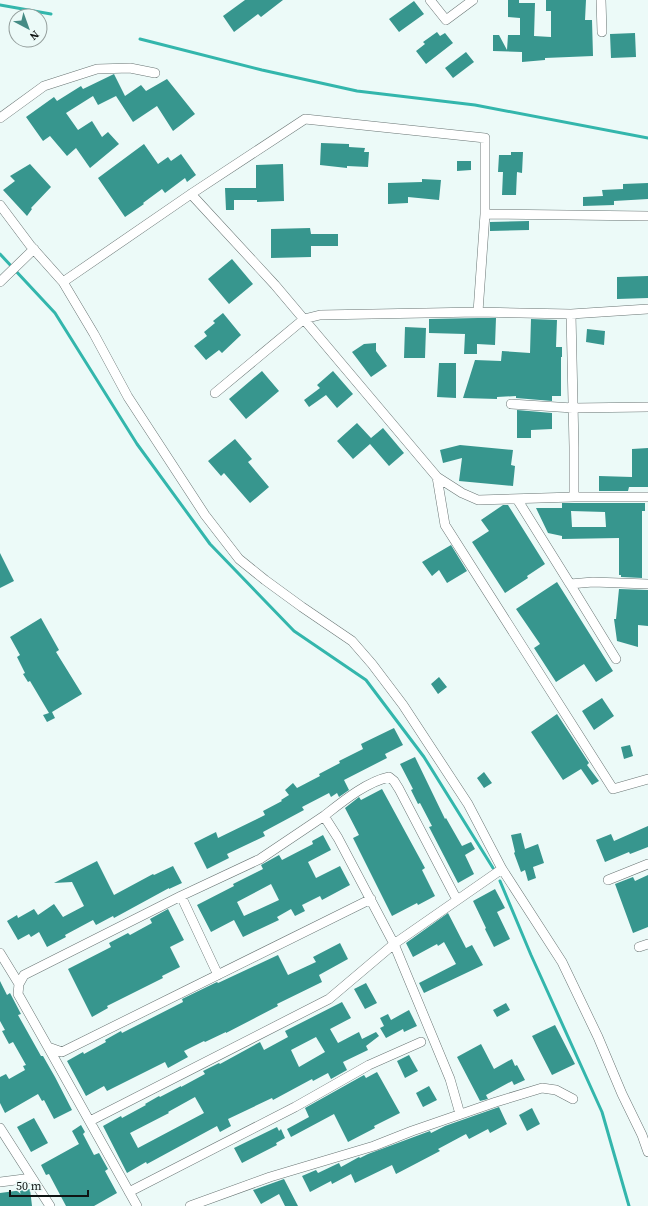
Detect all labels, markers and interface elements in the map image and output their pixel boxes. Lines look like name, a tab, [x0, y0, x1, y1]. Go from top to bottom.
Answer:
north arrow	[8, 8, 48, 48]
text: N	[26, 27, 42, 43]
scale bar	[10, 1172, 88, 1198]
text: 50 m	[16, 1178, 42, 1194]

